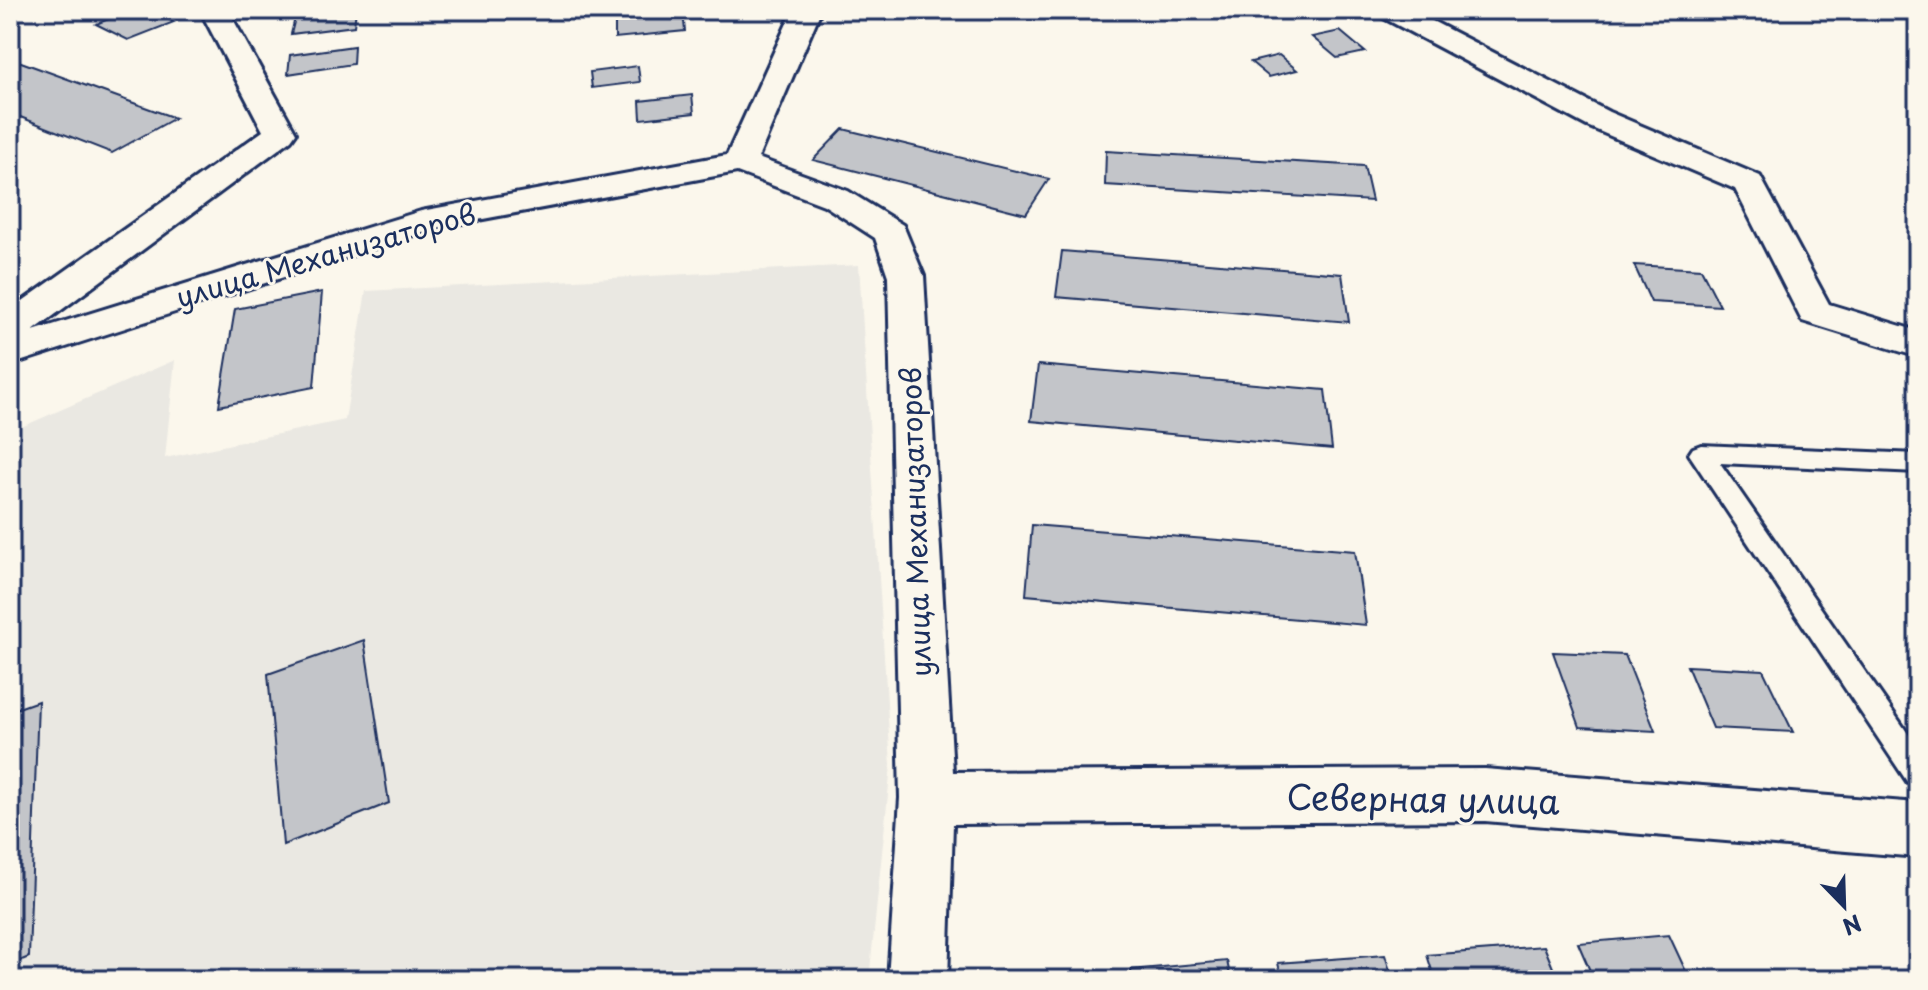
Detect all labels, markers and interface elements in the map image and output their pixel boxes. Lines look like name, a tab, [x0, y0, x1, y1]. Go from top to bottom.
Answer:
street label: улица Механизаторов	[171, 191, 480, 318]
street label: улица Механизаторов	[888, 366, 941, 678]
street label: Северная улица	[1286, 770, 1561, 826]
north arrow	[1804, 866, 1884, 946]
text: N	[1838, 907, 1867, 944]

